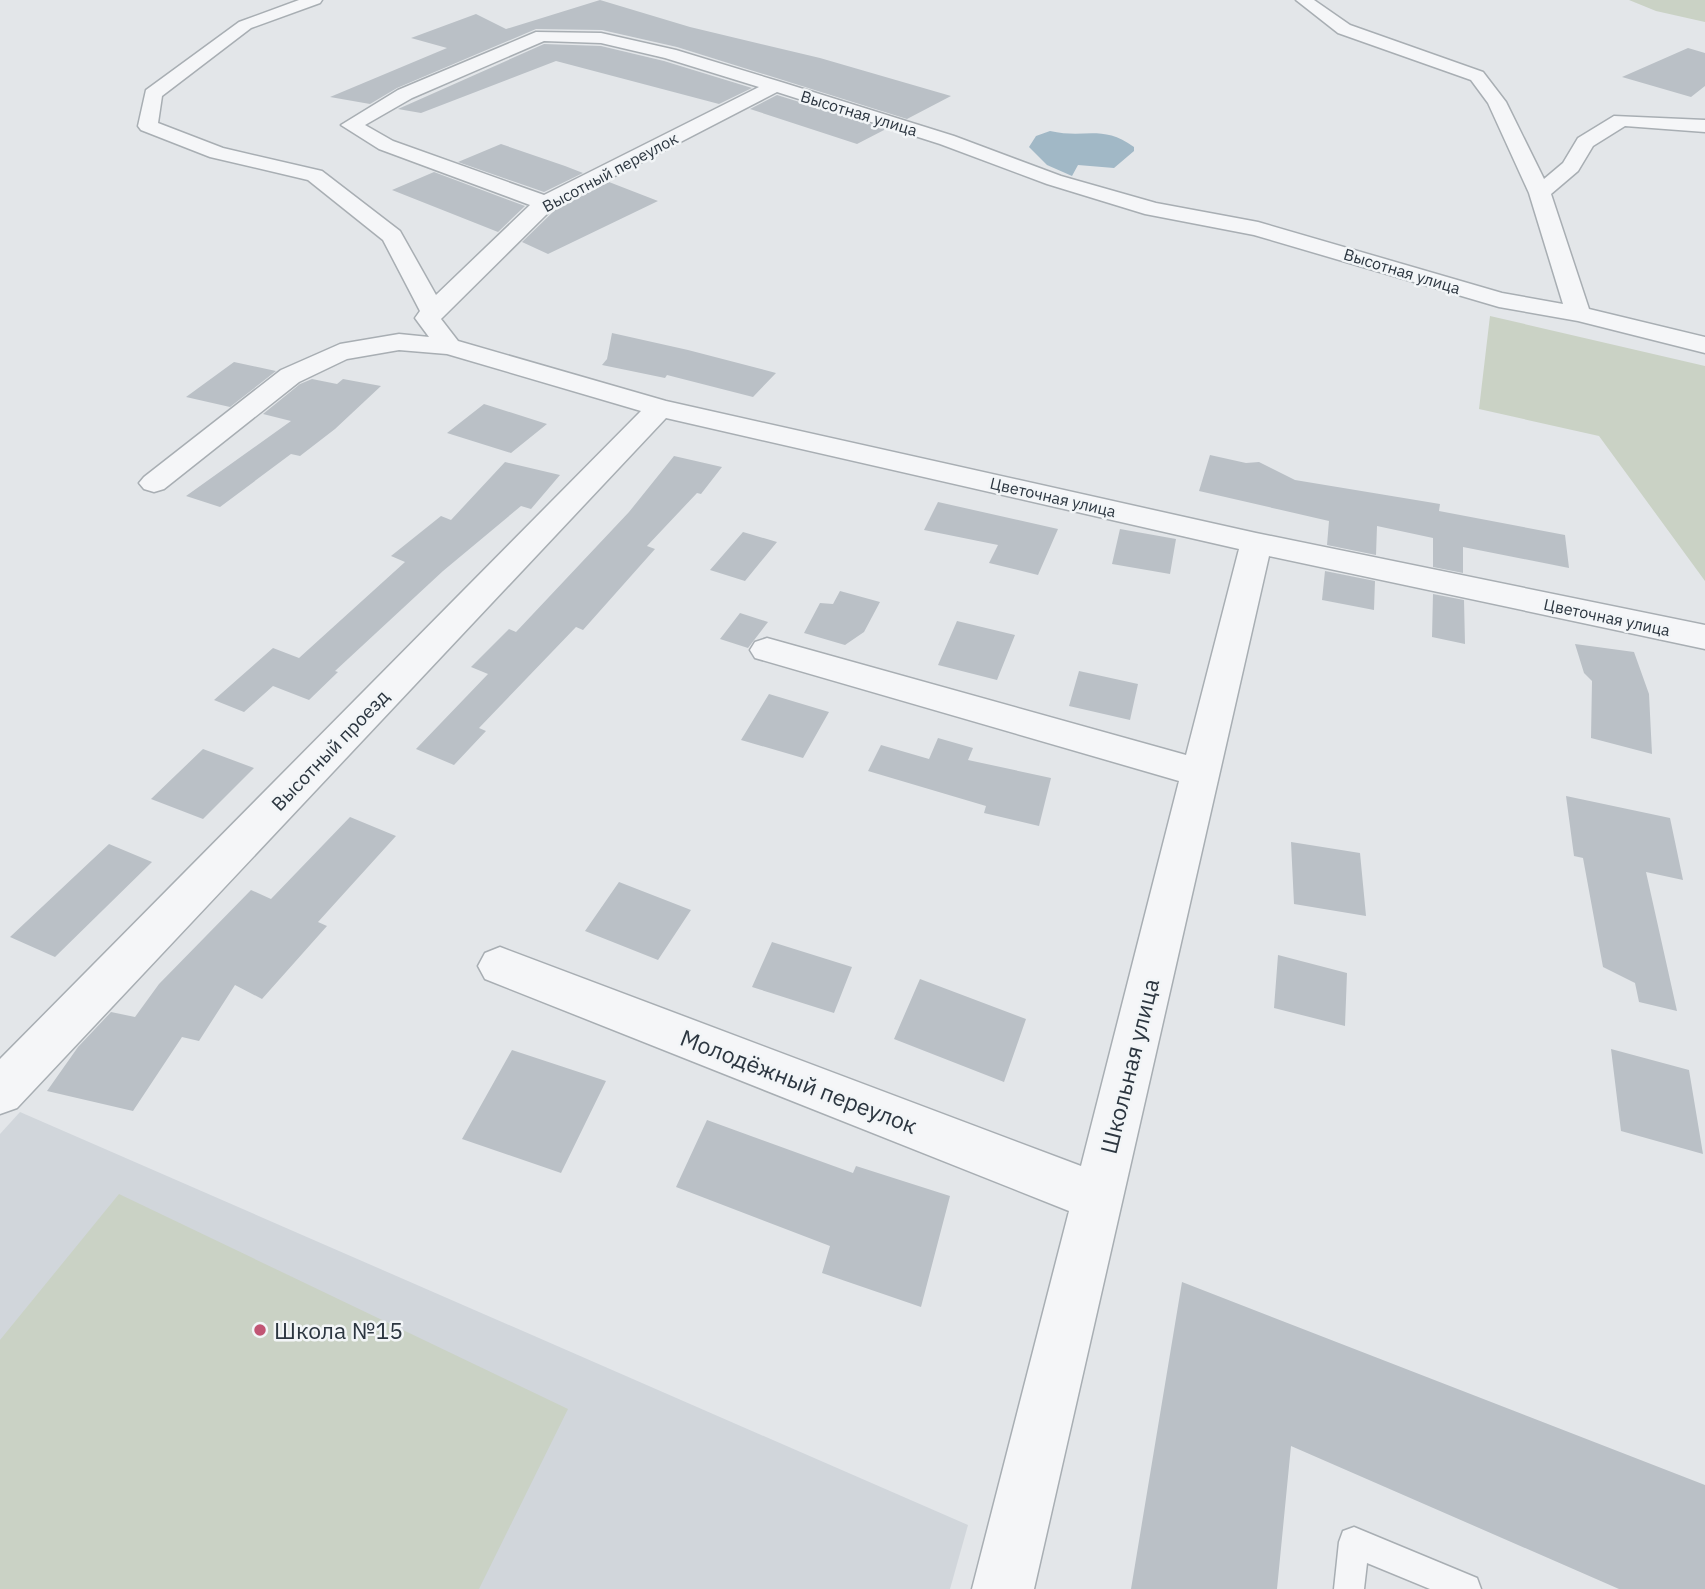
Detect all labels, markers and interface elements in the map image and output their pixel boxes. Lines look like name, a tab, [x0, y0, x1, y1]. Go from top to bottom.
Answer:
street label: Высотная улица	[798, 86, 920, 140]
street label: Высотный переулок	[539, 128, 681, 216]
street label: Высотная улица	[1341, 244, 1463, 298]
street label: Цветочная улица	[988, 473, 1118, 521]
street label: Цветочная улица	[1542, 594, 1672, 640]
street label: Высотный проезд	[266, 684, 394, 816]
street label: Школьная улица	[1093, 975, 1165, 1157]
street label: Молодёжный переулок	[676, 1022, 922, 1140]
place label: Школа №15	[274, 1315, 403, 1345]
marker: Школа №15	[252, 1322, 268, 1338]

